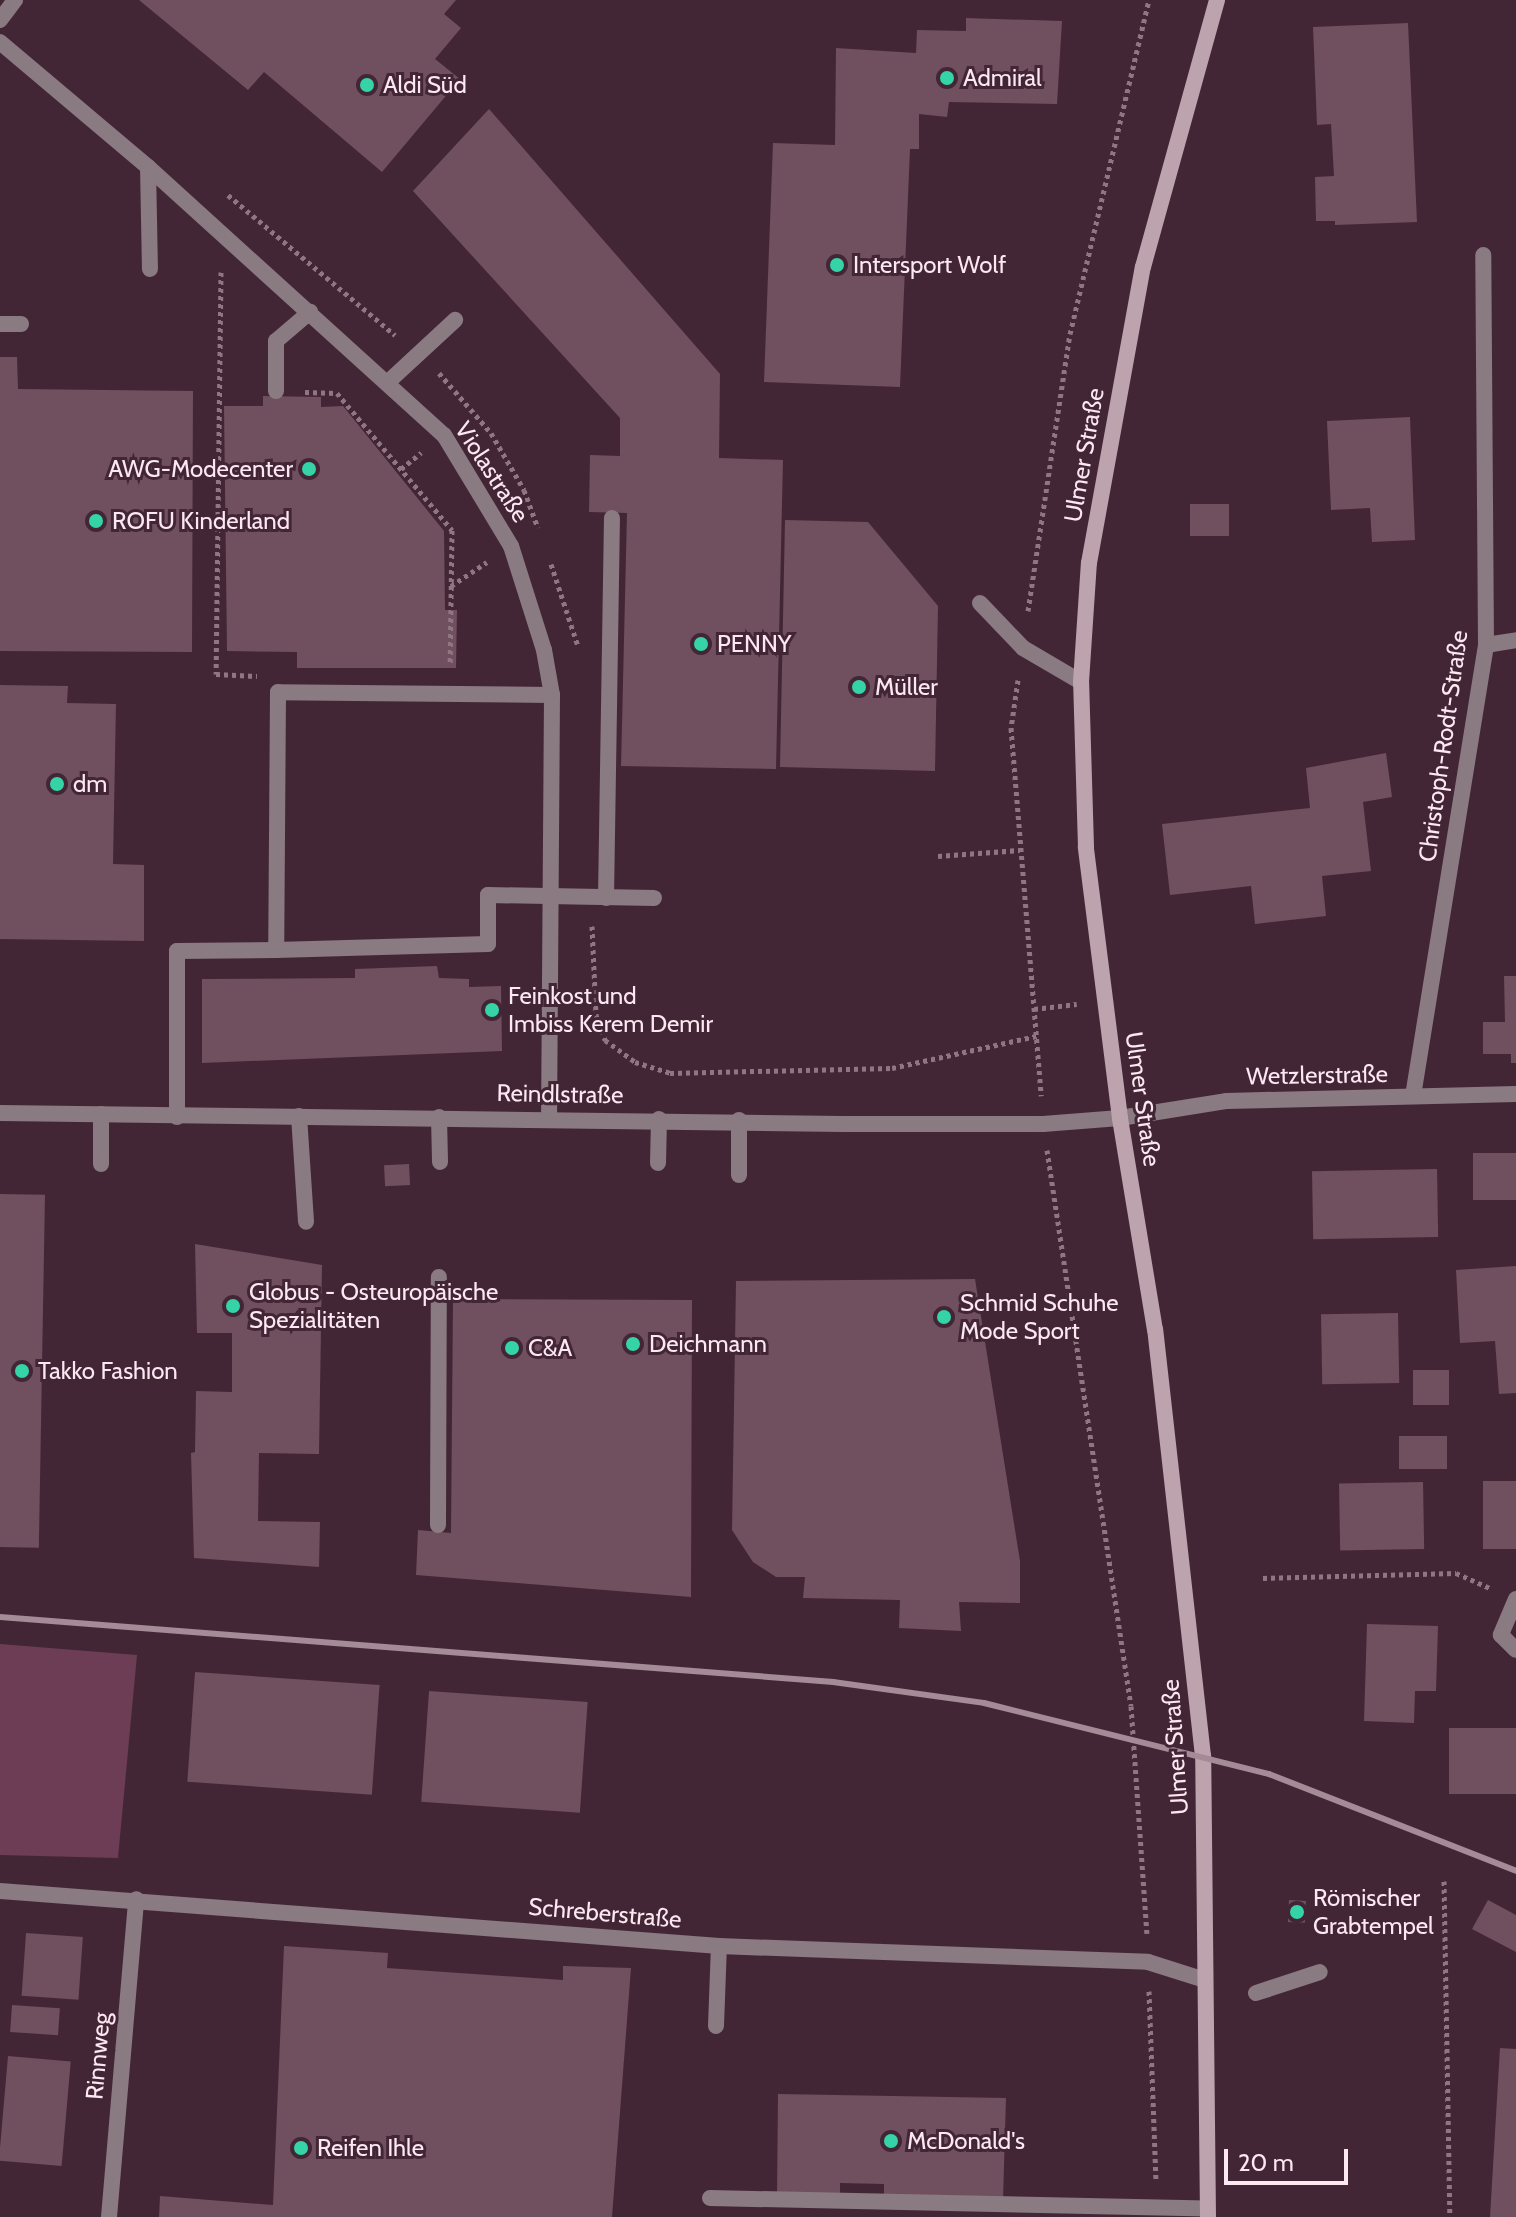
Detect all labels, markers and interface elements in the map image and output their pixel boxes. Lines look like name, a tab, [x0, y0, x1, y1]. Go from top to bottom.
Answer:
place label: Admiral	[963, 64, 1042, 92]
marker: Admiral	[938, 69, 956, 87]
place label: Aldi Süd	[383, 71, 467, 99]
marker: Aldi Süd	[358, 76, 376, 94]
place label: Intersport Wolf	[853, 251, 1006, 279]
marker: Intersport Wolf	[828, 256, 846, 274]
street label: Ulmer Straße	[1058, 386, 1110, 524]
street label: Violastraße	[449, 416, 535, 528]
place label: AWG-Modecenter	[108, 455, 293, 483]
marker: AWG-Modecenter	[300, 460, 318, 478]
place label: ROFU Kinderland	[112, 507, 290, 535]
marker: ROFU Kinderland	[87, 512, 105, 530]
street label: Christoph-Rodt-Straße	[1413, 628, 1473, 864]
place label: PENNY	[717, 630, 791, 658]
marker: PENNY	[692, 635, 710, 653]
place label: Müller	[875, 673, 938, 701]
marker: Müller	[850, 678, 868, 696]
place label: dm	[73, 770, 107, 798]
marker: dm	[48, 775, 66, 793]
place label: Feinkost und Imbiss Kerem Demir	[508, 982, 713, 1038]
marker: Feinkost und Imbiss Kerem Demir	[483, 1001, 501, 1019]
street label: Ulmer Straße	[1119, 1030, 1167, 1168]
street label: Wetzlerstraße	[1246, 1059, 1388, 1091]
street label: Reindlstraße	[496, 1078, 624, 1110]
place label: Globus - Osteuropäische Spezialitäten	[249, 1278, 498, 1334]
place label: Schmid Schuhe Mode Sport	[960, 1289, 1119, 1345]
marker: Globus - Osteuropäische Spezialitäten	[224, 1297, 242, 1315]
marker: Schmid Schuhe Mode Sport	[935, 1308, 953, 1326]
place label: Deichmann	[649, 1330, 767, 1358]
place label: C&A	[528, 1334, 572, 1362]
marker: Deichmann	[624, 1335, 642, 1353]
marker: C&A	[503, 1339, 521, 1357]
place label: Takko Fashion	[38, 1357, 178, 1385]
marker: Takko Fashion	[13, 1362, 31, 1380]
street label: Ulmer Straße	[1156, 1678, 1194, 1816]
place label: Römischer Grabtempel	[1313, 1884, 1434, 1940]
street label: Schreberstraße	[527, 1892, 683, 1934]
marker: Römischer Grabtempel	[1288, 1903, 1306, 1921]
street label: Rinnweg	[80, 2011, 116, 2101]
place label: McDonald's	[907, 2127, 1025, 2155]
marker: McDonald's	[882, 2132, 900, 2150]
scale bar	[1228, 2133, 1352, 2183]
place label: Reifen Ihle	[317, 2134, 424, 2162]
marker: Reifen Ihle	[292, 2139, 310, 2157]
text: 20 m	[1238, 2148, 1294, 2177]

